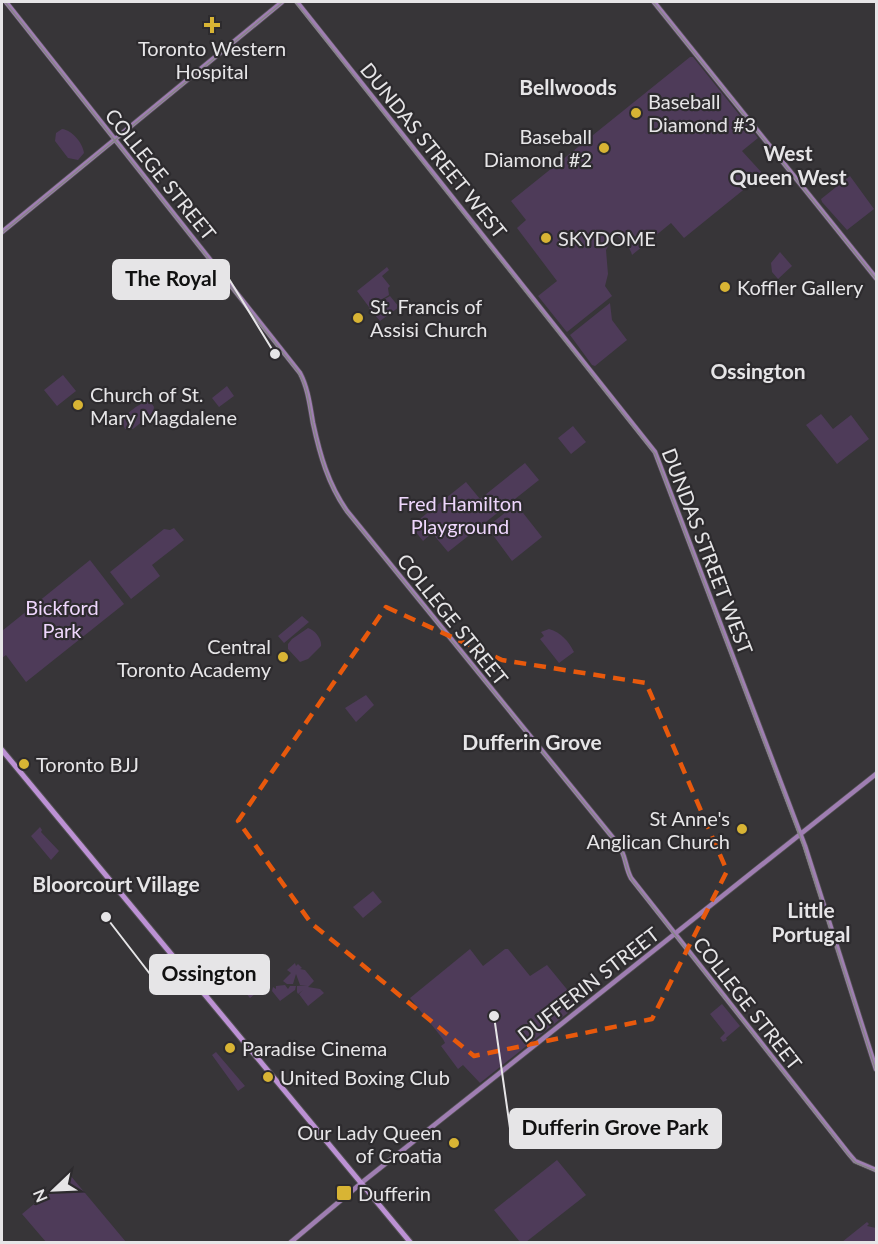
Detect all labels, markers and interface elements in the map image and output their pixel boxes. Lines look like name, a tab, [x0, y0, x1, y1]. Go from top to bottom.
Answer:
marker: Toronto Western Hospital	[203, 16, 221, 34]
place label: Toronto Western Hospital	[138, 36, 286, 83]
street label: DUNDAS STREET WEST	[356, 57, 512, 243]
district label: Bellwoods	[519, 74, 617, 99]
place label: Baseball Diamond #3	[648, 89, 756, 136]
street label: COLLEGE STREET	[101, 103, 221, 245]
marker: Baseball Diamond #3	[629, 106, 643, 120]
place label: Baseball Diamond #2	[484, 124, 592, 171]
district label: West Queen West	[730, 140, 847, 189]
marker: Baseball Diamond #2	[597, 141, 611, 155]
place label: SKYDOME	[558, 226, 656, 250]
marker: SKYDOME	[539, 231, 553, 245]
callout: The Royal	[113, 260, 229, 299]
text: The Royal	[125, 265, 217, 290]
place label: Koffler Gallery	[737, 275, 864, 299]
marker: Koffler Gallery	[718, 280, 732, 294]
place label: St. Francis of Assisi Church	[370, 294, 488, 341]
marker: St. Francis of Assisi Church	[351, 311, 365, 325]
district label: Ossington	[710, 358, 806, 383]
place label: Church of St. Mary Magdalene	[90, 382, 237, 429]
marker: Church of St. Mary Magdalene	[71, 398, 85, 412]
street label: DUNDAS STREET WEST	[658, 445, 758, 658]
park label: Fred Hamilton Playground	[398, 491, 522, 538]
street label: COLLEGE STREET	[393, 548, 513, 690]
park label: Bickford Park	[25, 595, 99, 642]
place label: Central Toronto Academy	[117, 634, 272, 681]
marker: Central Toronto Academy	[276, 650, 290, 664]
district label: Dufferin Grove	[462, 729, 602, 754]
place label: Toronto BJJ	[36, 752, 139, 776]
marker: Toronto BJJ	[17, 757, 31, 771]
place label: St Anne's Anglican Church	[586, 806, 730, 853]
marker: St Anne's Anglican Church	[735, 822, 749, 836]
district label: Bloorcourt Village	[32, 871, 200, 896]
district label: Little Portugal	[771, 897, 851, 946]
street label: DUFFERIN STREET	[513, 921, 664, 1047]
street label: COLLEGE STREET	[689, 932, 808, 1074]
callout: Ossington	[150, 955, 269, 994]
text: Ossington	[161, 960, 257, 985]
place label: Paradise Cinema	[242, 1036, 387, 1060]
marker: Paradise Cinema	[223, 1041, 237, 1055]
place label: United Boxing Club	[280, 1065, 450, 1089]
marker: United Boxing Club	[261, 1070, 275, 1084]
callout: Dufferin Grove Park	[510, 1109, 721, 1148]
text: Dufferin Grove Park	[522, 1114, 709, 1139]
place label: Our Lady Queen of Croatia	[297, 1120, 442, 1167]
marker: Our Lady Queen of Croatia	[447, 1136, 461, 1150]
north arrow	[24, 1160, 84, 1220]
place label: Dufferin	[358, 1181, 431, 1205]
marker: Dufferin	[335, 1184, 353, 1202]
text: N	[29, 1187, 51, 1205]

